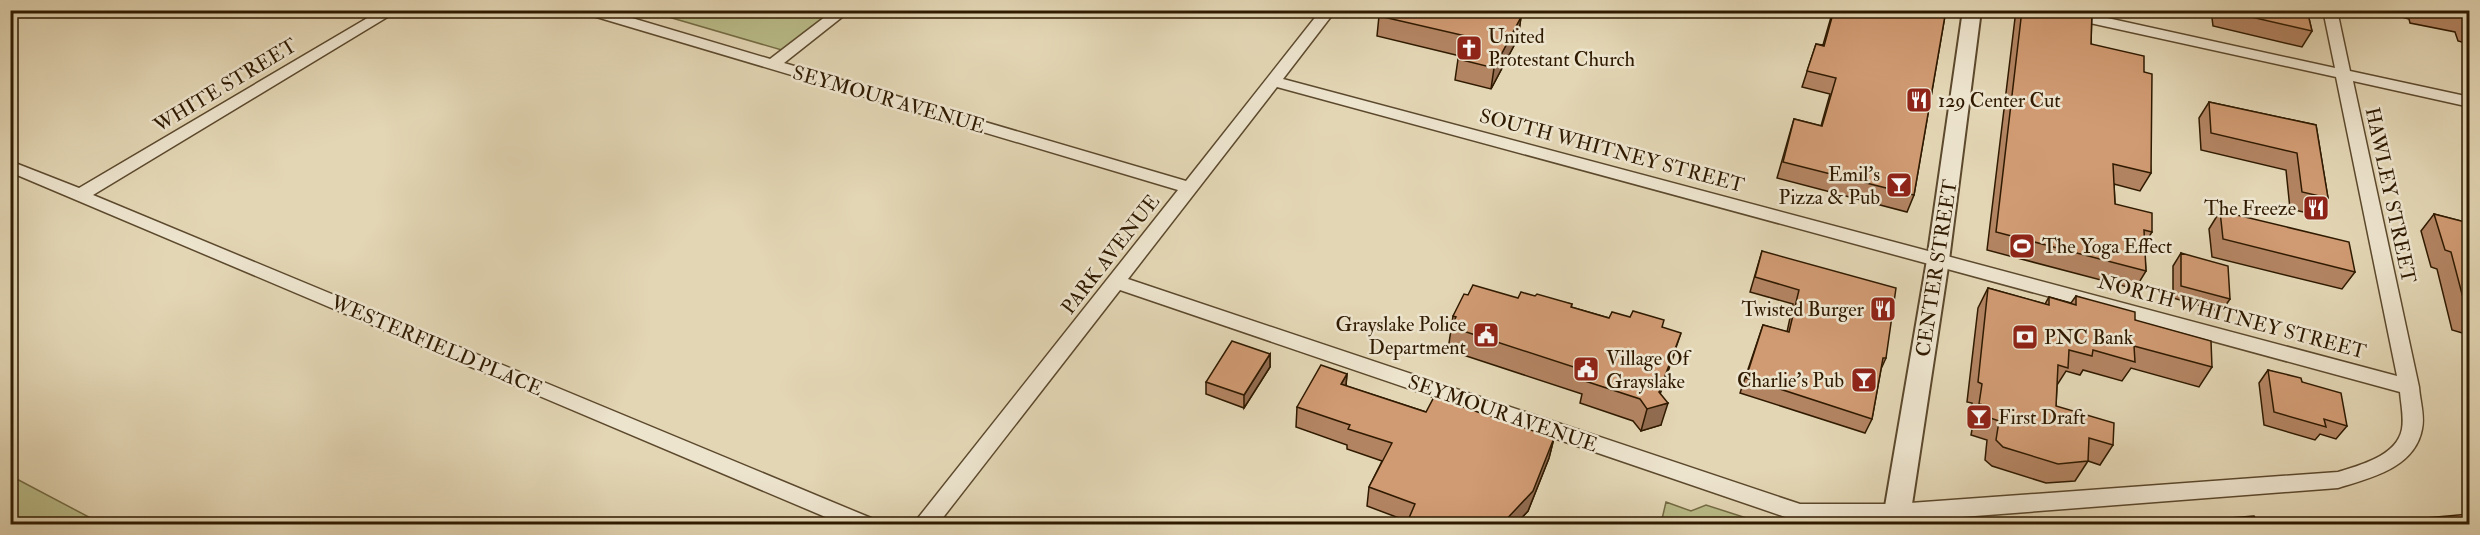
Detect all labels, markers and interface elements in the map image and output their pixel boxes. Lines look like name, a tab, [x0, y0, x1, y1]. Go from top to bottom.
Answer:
place label: United Protestant Church	[1488, 24, 1636, 72]
street label: WHITE STREET	[148, 33, 301, 138]
church icon: United Protestant Church	[1454, 33, 1484, 63]
street label: SEYMOUR AVENUE	[790, 60, 988, 139]
restaurant icon: 129 Center Cut	[1904, 85, 1934, 115]
place label: 129 Center Cut	[1938, 88, 2061, 113]
street label: SOUTH WHITNEY STREET	[1477, 103, 1747, 198]
street label: HAWLEY STREET	[2360, 105, 2421, 285]
place label: Emil's Pizza & Pub	[1779, 162, 1880, 210]
bar icon: Emil's Pizza & Pub	[1884, 170, 1914, 200]
street label: CENTER STREET	[1910, 178, 1963, 358]
street label: PARK AVENUE	[1056, 189, 1165, 319]
restaurant icon: The Freeze	[2301, 193, 2331, 223]
place label: The Freeze	[2204, 196, 2296, 221]
sports icon: The Yoga Effect	[2007, 231, 2037, 261]
place label: The Yoga Effect	[2042, 234, 2173, 259]
street label: NORTH WHITNEY STREET	[2095, 269, 2369, 364]
street label: WESTERFIELD PLACE	[326, 289, 546, 401]
restaurant icon: Twisted Burger	[1868, 294, 1898, 324]
place label: Twisted Burger	[1742, 297, 1865, 322]
place label: Grayslake Police Department	[1335, 312, 1467, 361]
public building icon: Grayslake Police Department	[1471, 320, 1501, 350]
bank icon: PNC Bank	[2010, 322, 2040, 352]
place label: PNC Bank	[2044, 325, 2134, 350]
place label: Village Of Grayslake	[1606, 346, 1693, 394]
public building icon: Village Of Grayslake	[1571, 354, 1601, 384]
bar icon: Charlie's Pub	[1849, 365, 1879, 395]
place label: Charlie's Pub	[1737, 368, 1844, 393]
street label: SEYMOUR AVENUE	[1405, 369, 1601, 458]
bar icon: First Draft	[1964, 402, 1994, 432]
place label: First Draft	[1998, 405, 2086, 430]

